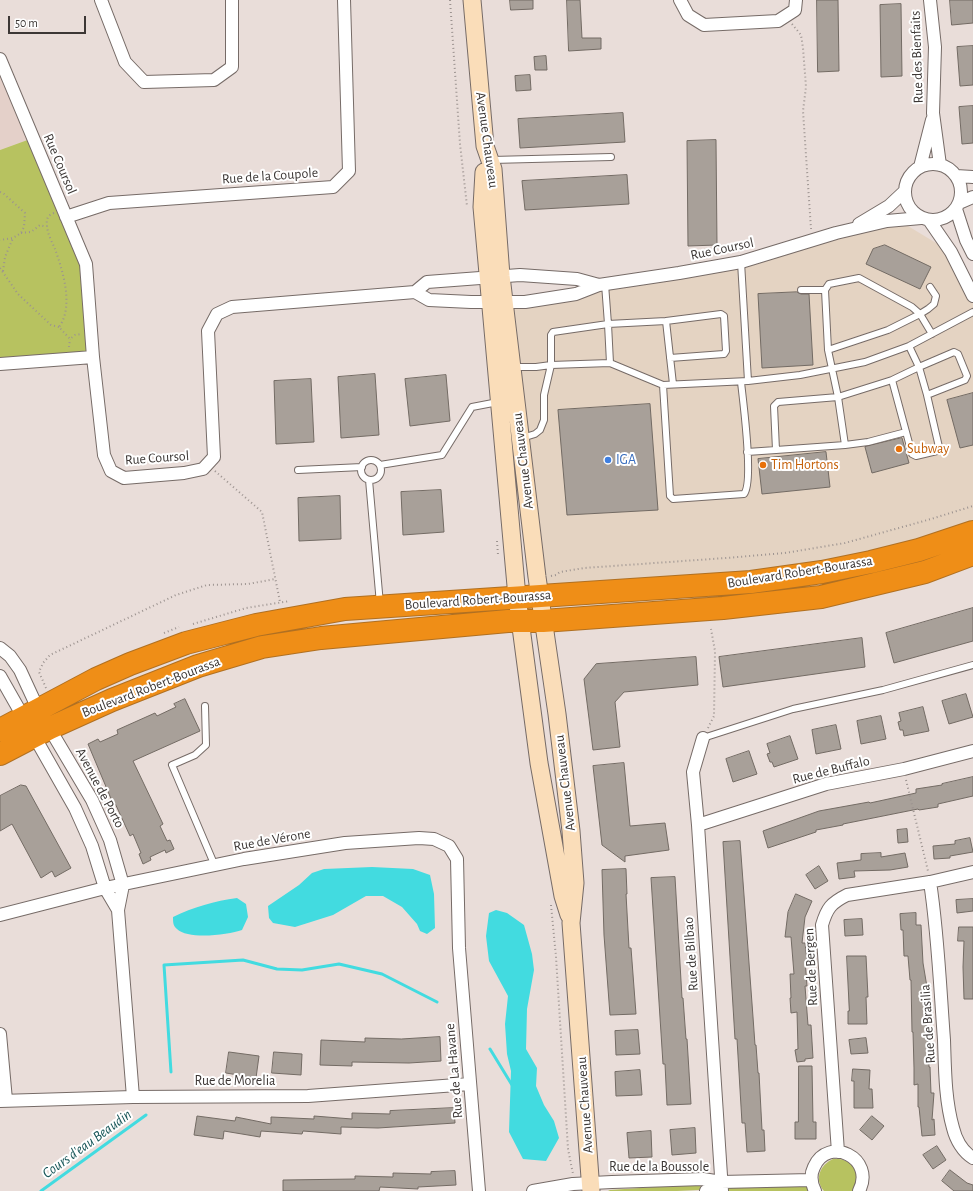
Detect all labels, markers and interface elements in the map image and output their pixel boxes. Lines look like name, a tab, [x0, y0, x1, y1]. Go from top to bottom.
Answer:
scale bar	[10, 8, 88, 34]
street label: Rue des Bienfaits	[907, 10, 927, 104]
text: 50 m	[15, 17, 38, 29]
street label: Avenue Chauveau	[472, 91, 502, 189]
street label: Rue Coursol	[40, 131, 80, 197]
street label: Rue de la Coupole	[221, 164, 319, 188]
street label: Rue Coursol	[689, 234, 755, 264]
street label: Avenue Chauveau	[509, 412, 537, 510]
place label: Subway	[907, 441, 949, 457]
marker: Subway	[894, 444, 904, 454]
street label: Rue Coursol	[124, 447, 190, 469]
place label: IGA	[616, 452, 636, 468]
marker: IGA	[603, 455, 613, 465]
place label: Tim Hortons	[771, 457, 839, 473]
marker: Tim Hortons	[758, 460, 768, 470]
street label: Boulevard Robert-Bourassa	[726, 552, 874, 592]
street label: Boulevard Robert-Bourassa	[404, 587, 552, 613]
street label: Boulevard Robert-Bourassa	[79, 653, 223, 721]
street label: Avenue Chauveau	[551, 734, 579, 832]
street label: Avenue de Porto	[72, 745, 128, 831]
street label: Rue de Buffalo	[791, 752, 871, 788]
street label: Rue de Vérone	[232, 825, 312, 855]
street label: Rue de Bilbao	[680, 916, 702, 992]
street label: Rue de Bergen	[801, 927, 821, 1007]
street label: Rue de Brasilia	[917, 984, 939, 1064]
street label: Rue de La Havane	[441, 1023, 467, 1119]
street label: Avenue Chauveau	[573, 1056, 597, 1154]
street label: Rue de Morelia	[194, 1073, 276, 1089]
water label: Cours d'eau Beaudin	[39, 1106, 135, 1182]
street label: Rue de la Boussole	[609, 1159, 709, 1175]

